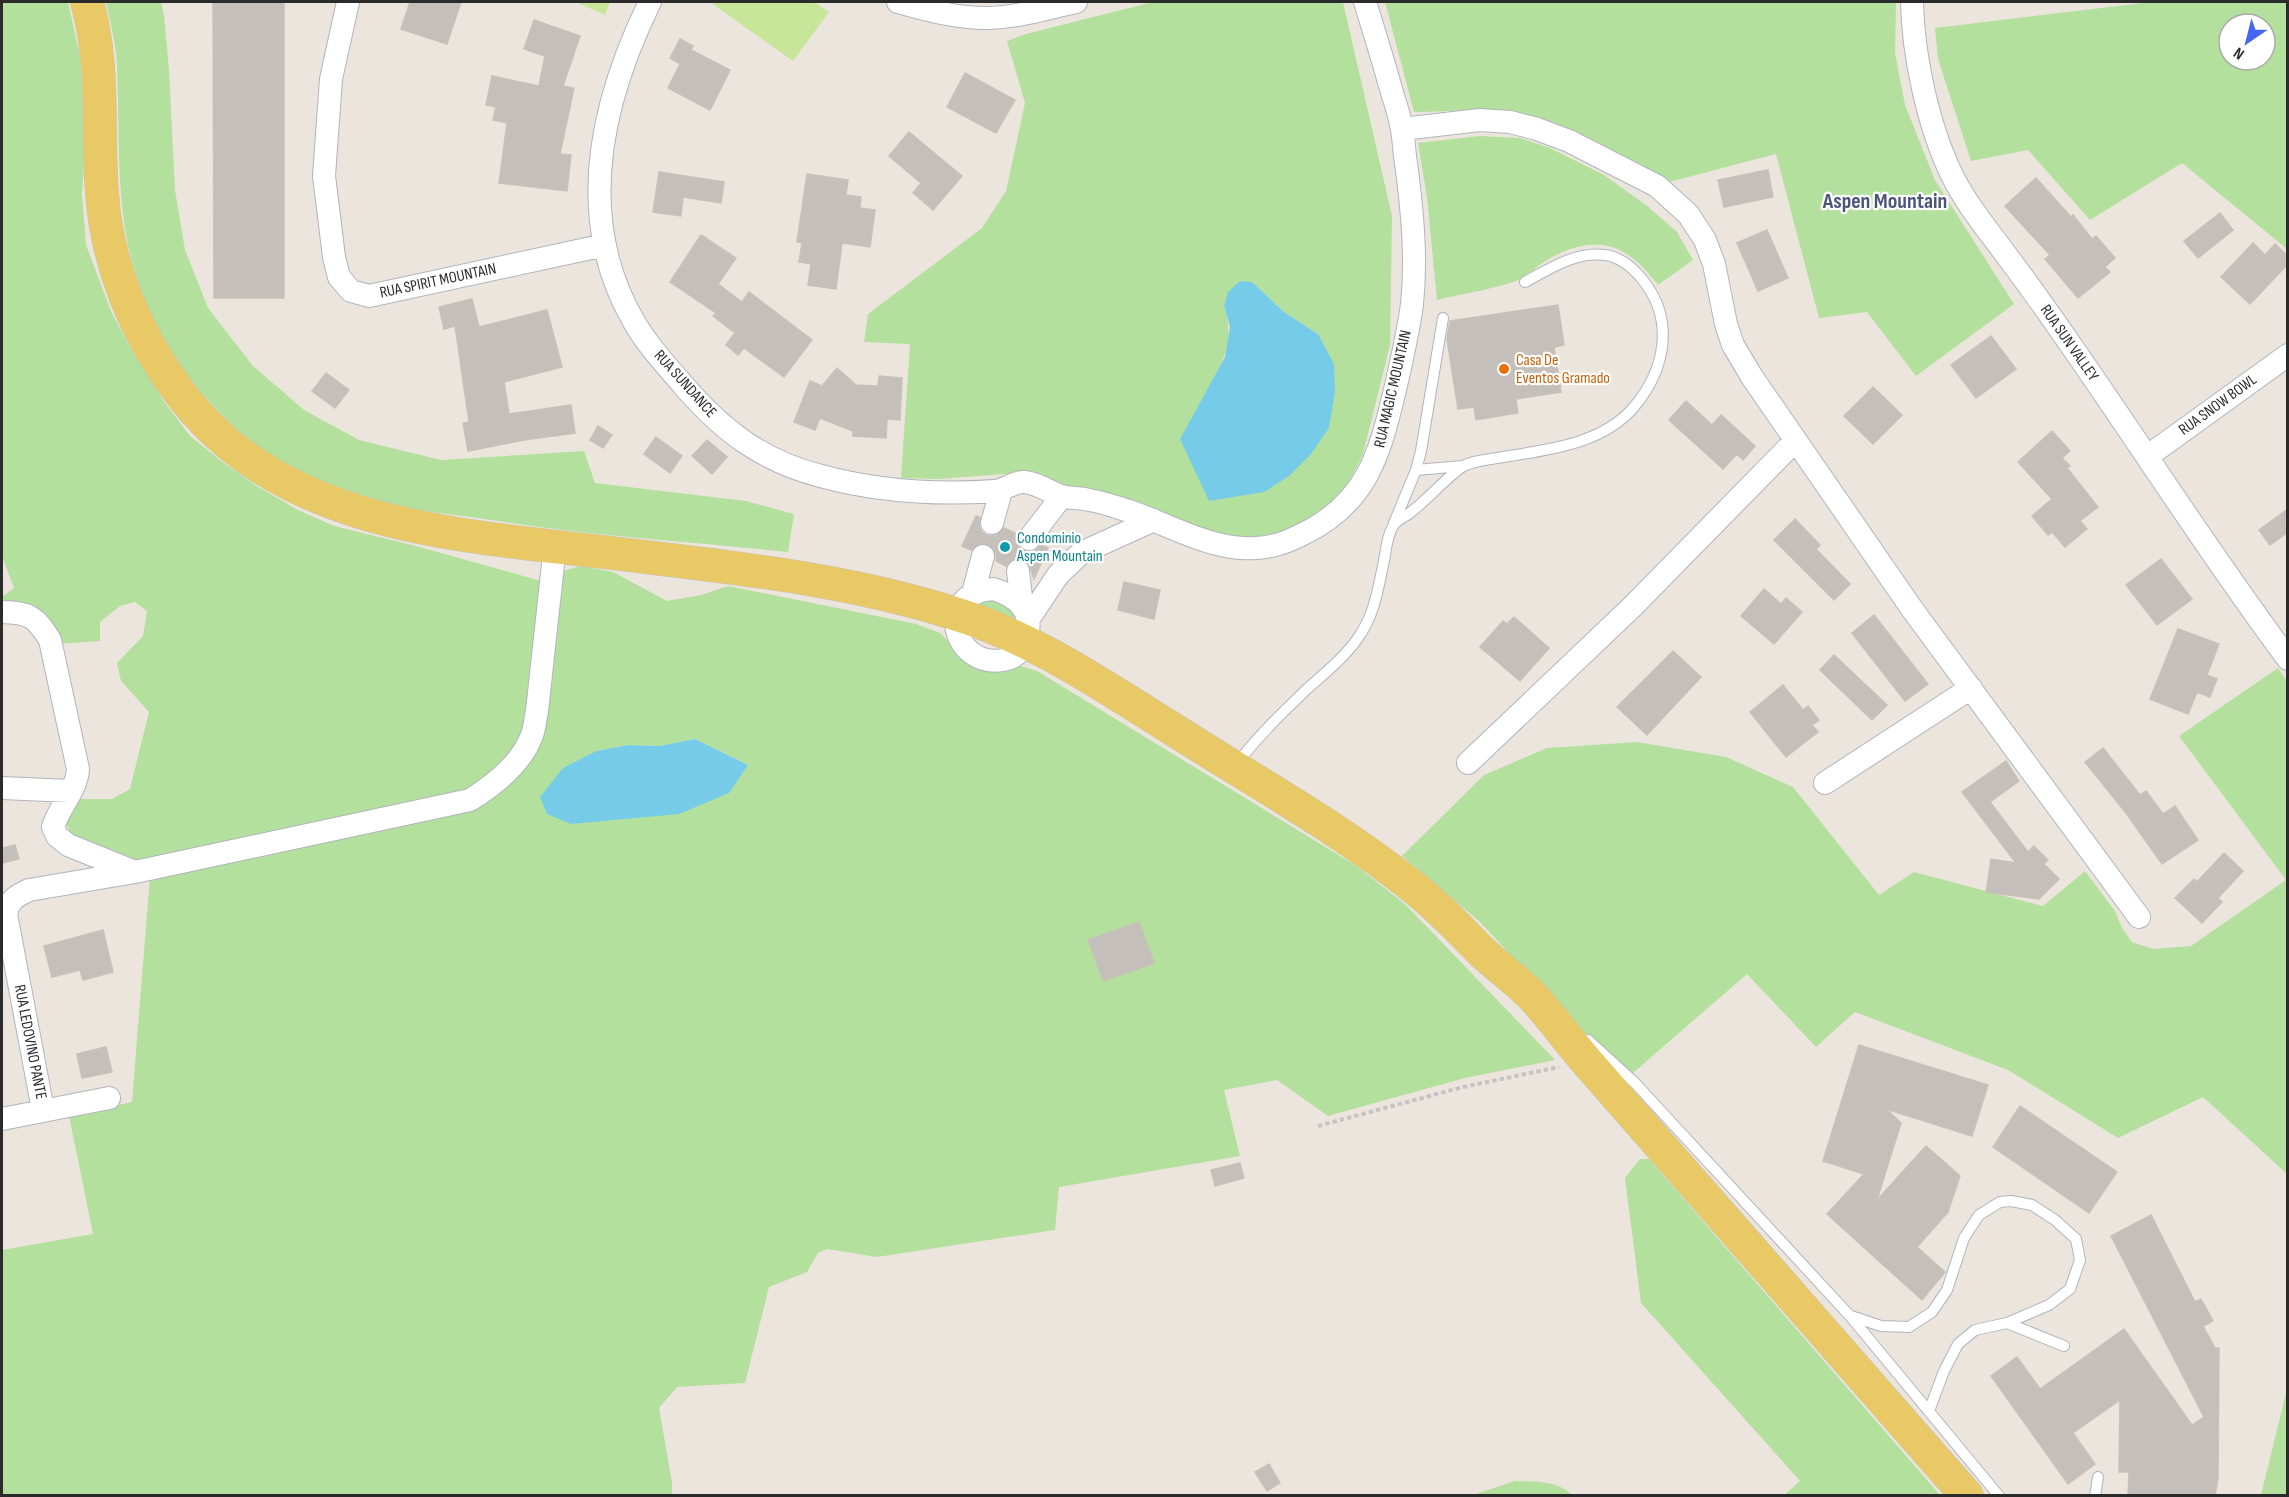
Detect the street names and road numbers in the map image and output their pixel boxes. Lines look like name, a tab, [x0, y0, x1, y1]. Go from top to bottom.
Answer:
street label: RUA SPIRIT MOUNTAIN	[378, 259, 498, 303]
street label: RUA SUN VALLEY	[2036, 301, 2102, 385]
street label: RUA MAGIC MOUNTAIN	[1370, 328, 1416, 450]
street label: RUA SUNDANCE	[650, 346, 720, 422]
street label: RUA SNOW BOWL	[2175, 370, 2261, 440]
street label: RUA LEDOVINO PANTE	[10, 983, 50, 1101]

